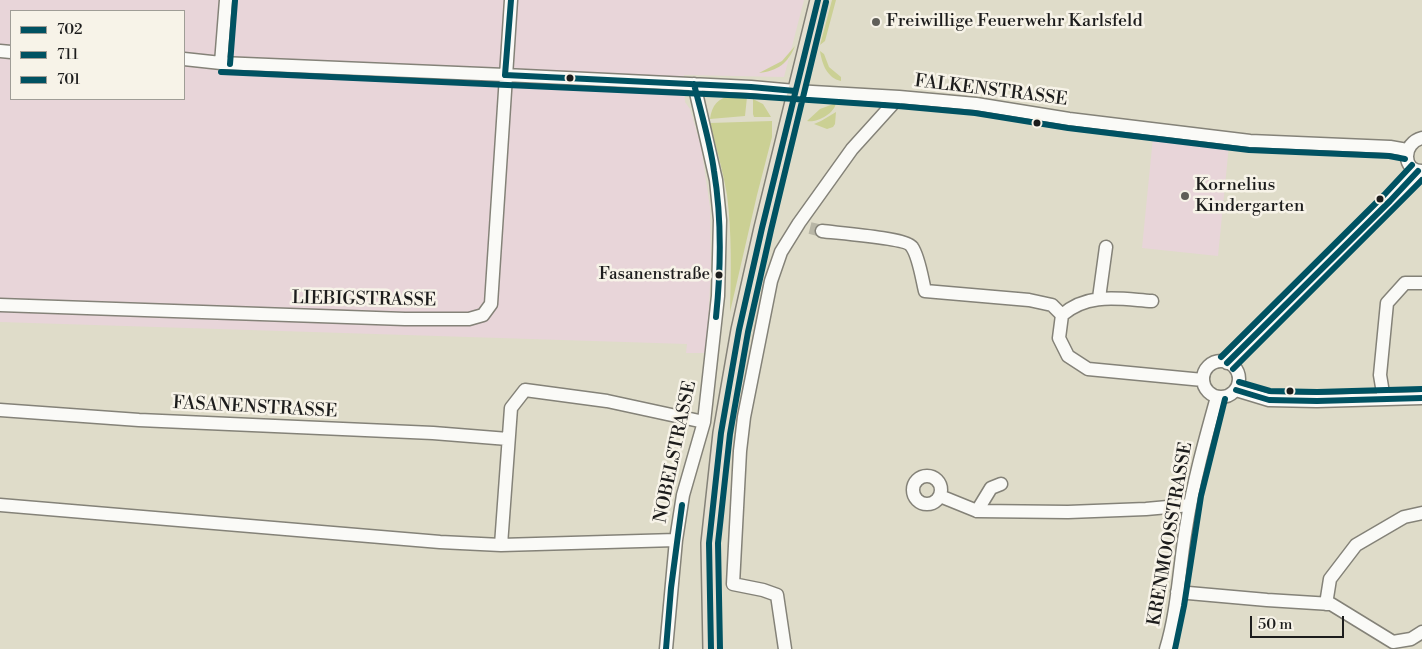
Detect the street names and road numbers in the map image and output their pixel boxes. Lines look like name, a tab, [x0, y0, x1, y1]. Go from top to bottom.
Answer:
street label: FALKENSTRASSE	[913, 71, 1069, 111]
street label: LIEBIGSTRASSE	[292, 288, 436, 312]
street label: NOBELSTRASSE	[650, 379, 702, 525]
street label: FASANENSTRASSE	[172, 393, 338, 423]
street label: KRENMOOSSTRASSE	[1144, 440, 1198, 628]

